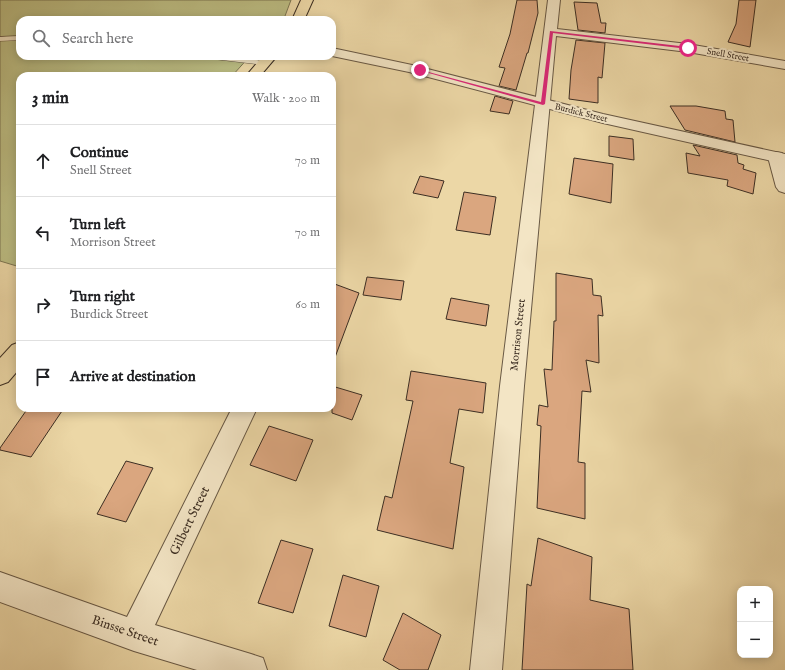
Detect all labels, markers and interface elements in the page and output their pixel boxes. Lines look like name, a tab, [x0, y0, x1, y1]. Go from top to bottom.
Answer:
search box	[16, 16, 336, 60]
icon: search	[30, 27, 52, 49]
text: Search here	[62, 29, 133, 48]
route start	[679, 39, 697, 57]
street label: Snell Street	[706, 46, 750, 64]
route end	[411, 61, 429, 79]
text: 3 min	[32, 88, 69, 109]
text: Walk · 200 m	[252, 90, 320, 107]
street label: Burdick Street	[553, 101, 609, 125]
text: Continue	[70, 143, 128, 162]
icon: ahead	[32, 150, 54, 172]
text: 70 m	[295, 152, 320, 169]
text: Snell Street	[70, 162, 132, 179]
text: Turn left	[70, 215, 126, 234]
icon: left	[32, 222, 54, 244]
text: 70 m	[295, 224, 320, 241]
text: Morrison Street	[70, 234, 156, 251]
text: Turn right	[70, 287, 135, 306]
icon: right	[32, 294, 54, 316]
text: 60 m	[295, 296, 320, 313]
street label: Morrison Street	[507, 298, 529, 372]
text: Burdick Street	[70, 306, 148, 323]
icon: arrive	[32, 366, 54, 388]
text: Arrive at destination	[70, 367, 196, 386]
street label: Gilbert Street	[166, 483, 214, 558]
map controls	[737, 586, 773, 658]
button: +	[737, 586, 773, 622]
street label: Binsse Street	[89, 612, 161, 650]
button: −	[737, 622, 773, 658]

